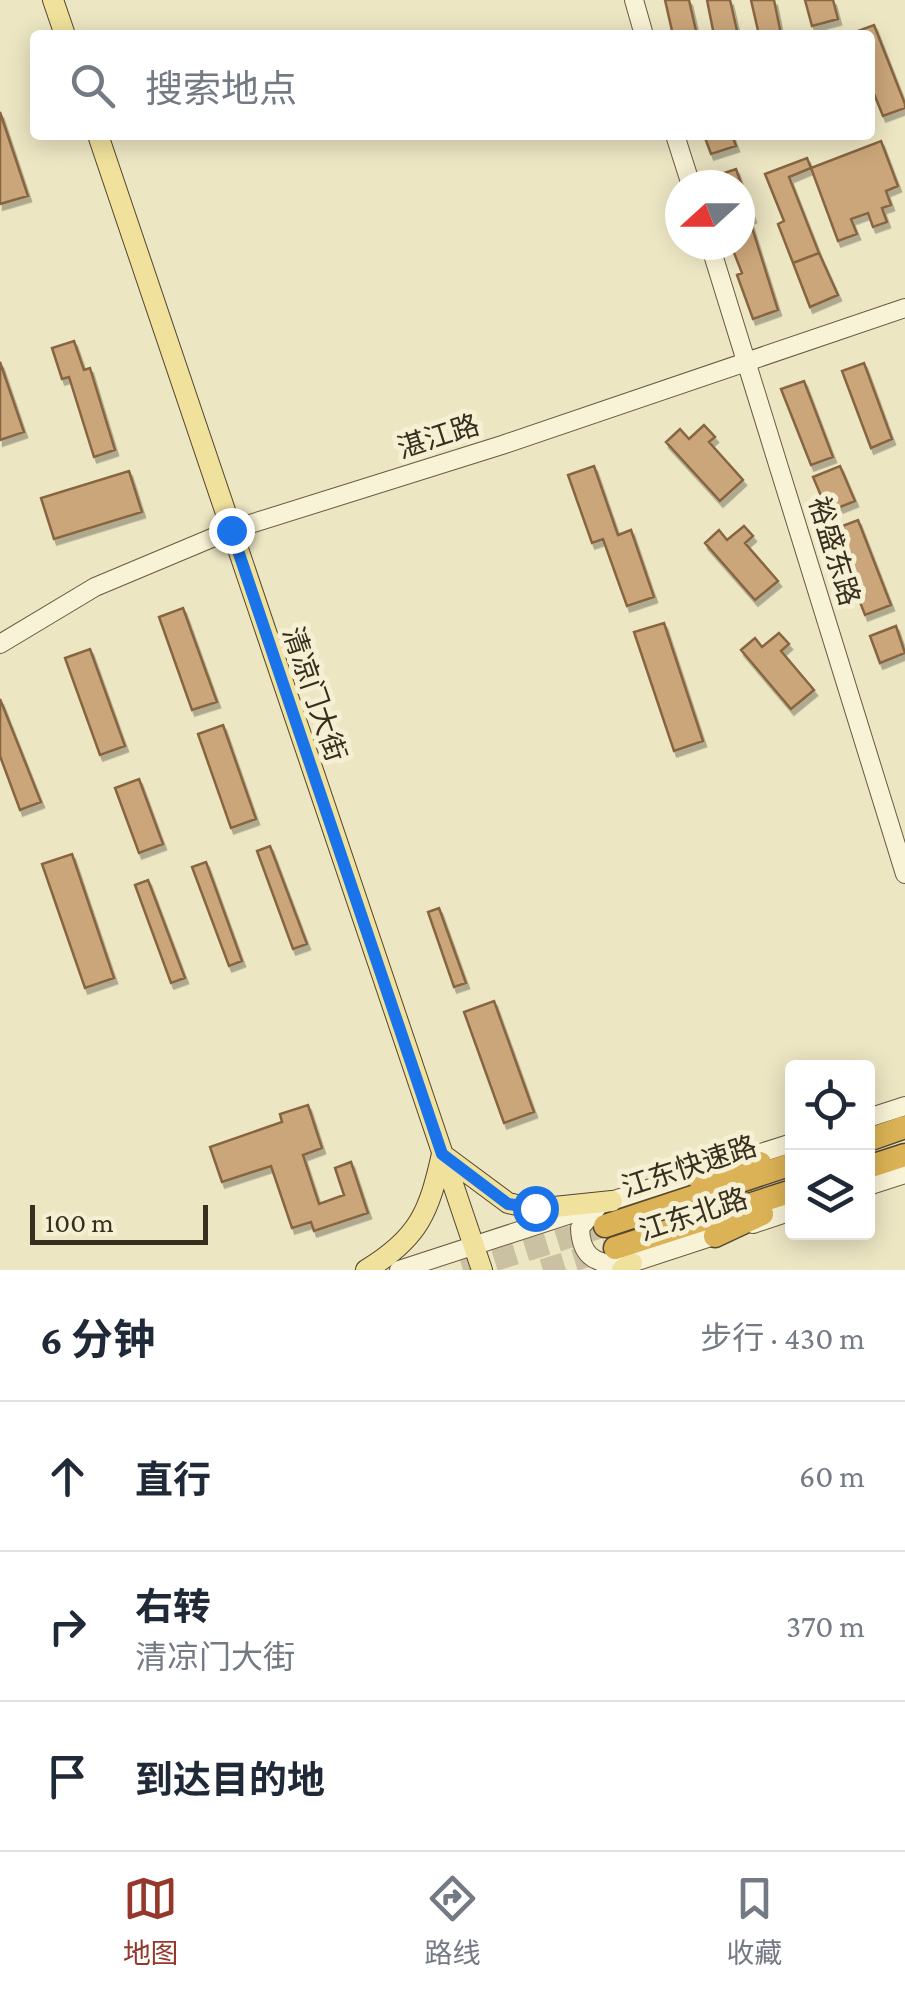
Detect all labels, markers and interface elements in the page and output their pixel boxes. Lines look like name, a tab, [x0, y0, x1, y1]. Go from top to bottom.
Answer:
search box	[30, 30, 875, 140]
icon: search	[65, 58, 120, 113]
text: 搜索地点	[145, 68, 297, 110]
north arrow	[665, 170, 755, 260]
street label: 湛江路	[393, 409, 483, 464]
street label: 裕盛东路	[803, 493, 866, 609]
route end	[209, 508, 255, 554]
street label: 清凉门大街	[277, 623, 352, 765]
map controls	[785, 1060, 875, 1240]
button: locate	[785, 1060, 875, 1150]
street label: 江东快速路	[618, 1130, 761, 1203]
button: layers	[785, 1150, 875, 1240]
street label: 江东北路	[635, 1182, 751, 1247]
route start	[513, 1186, 559, 1232]
scale bar	[30, 1200, 208, 1244]
text: 100 m	[45, 1207, 114, 1238]
text: 6 分钟	[40, 1316, 155, 1363]
text: 步行 · 430 m	[700, 1320, 865, 1356]
icon: ahead	[40, 1449, 95, 1504]
text: 60 m	[799, 1458, 865, 1494]
text: 直行	[135, 1459, 211, 1501]
text: 右转	[135, 1586, 211, 1628]
icon: right	[40, 1599, 95, 1654]
text: 370 m	[786, 1608, 865, 1644]
text: 清凉门大街	[135, 1639, 295, 1675]
icon: arrive	[40, 1749, 95, 1804]
text: 到达目的地	[135, 1759, 325, 1801]
tab: 地图	[123, 1871, 179, 1971]
tab: 路线	[424, 1871, 480, 1971]
tab: 收藏	[726, 1871, 782, 1971]

